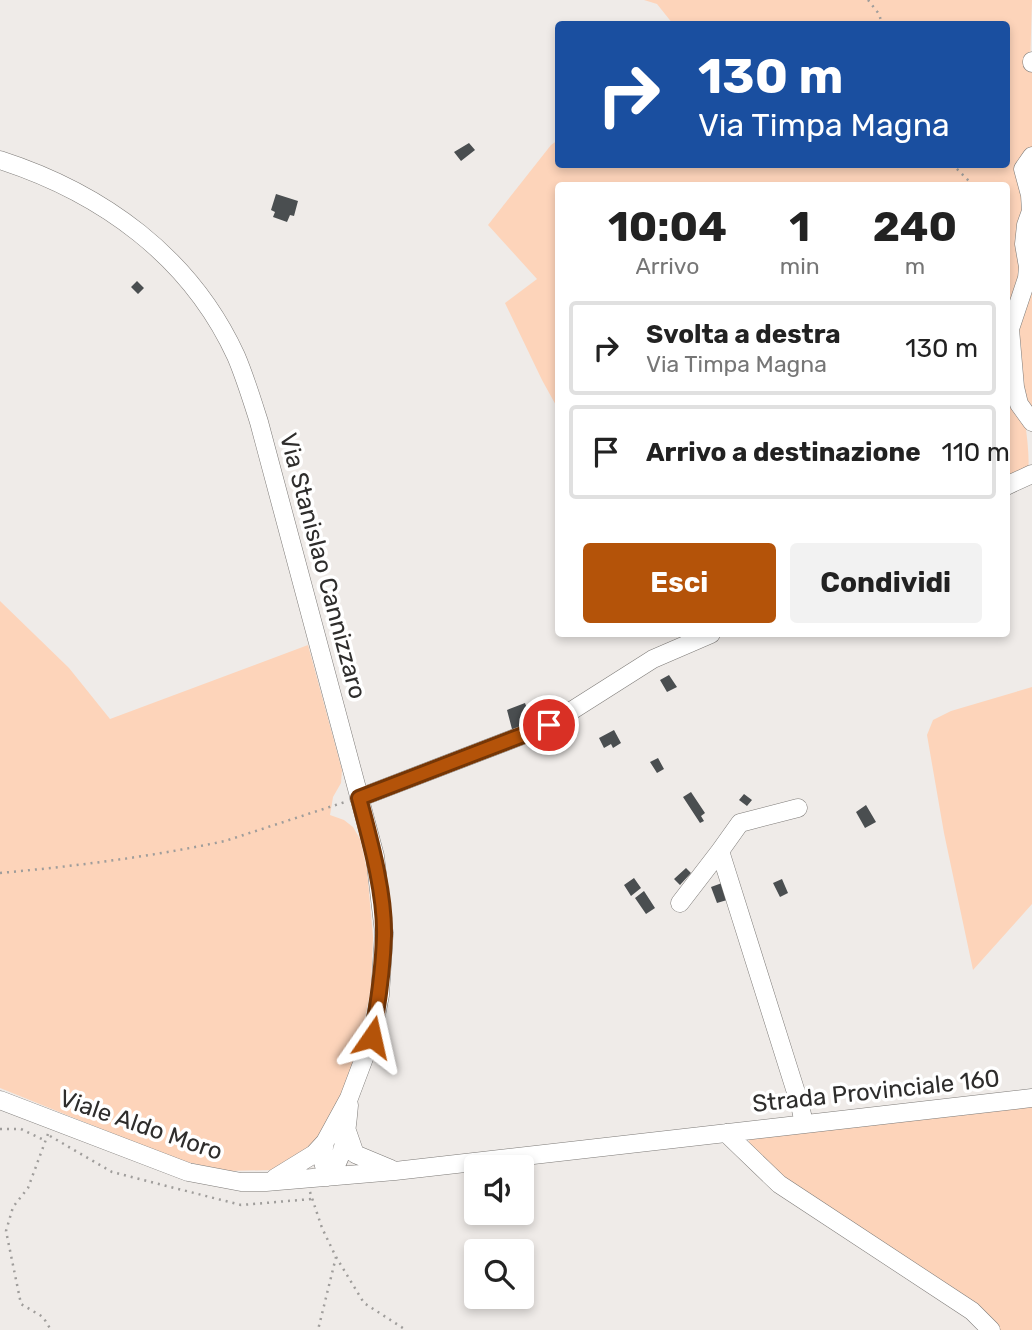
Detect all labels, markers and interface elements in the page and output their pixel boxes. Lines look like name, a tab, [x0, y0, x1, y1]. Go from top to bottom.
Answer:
text: 130 m	[698, 47, 843, 105]
icon: right	[583, 49, 674, 140]
text: Via Timpa Magna	[698, 106, 950, 144]
text: 10:04	[608, 202, 727, 252]
text: 1	[789, 202, 810, 252]
text: 240	[873, 202, 957, 252]
text: Arrivo	[635, 252, 699, 280]
text: min	[780, 252, 820, 280]
text: m	[905, 252, 925, 280]
text: Svolta a destra	[646, 319, 841, 350]
icon: right	[587, 329, 625, 367]
text: 130 m	[905, 333, 978, 364]
text: Via Timpa Magna	[646, 350, 827, 378]
street label: Via Stanislao Cannizzaro	[274, 430, 372, 702]
icon: arrive	[587, 433, 625, 471]
text: Arrivo a destinazione	[646, 437, 921, 468]
text: 110 m	[942, 437, 1010, 468]
button: Esci	[583, 543, 776, 623]
button: Condividi	[790, 543, 982, 623]
pin	[519, 695, 579, 755]
icon: arrive	[530, 706, 568, 744]
position arrow	[335, 1000, 409, 1074]
street label: Strada Provinciale 160	[751, 1064, 1001, 1118]
street label: Viale Aldo Moro	[56, 1084, 226, 1166]
map controls	[464, 1155, 534, 1309]
button: sound	[464, 1155, 534, 1225]
button: search	[464, 1239, 534, 1309]

